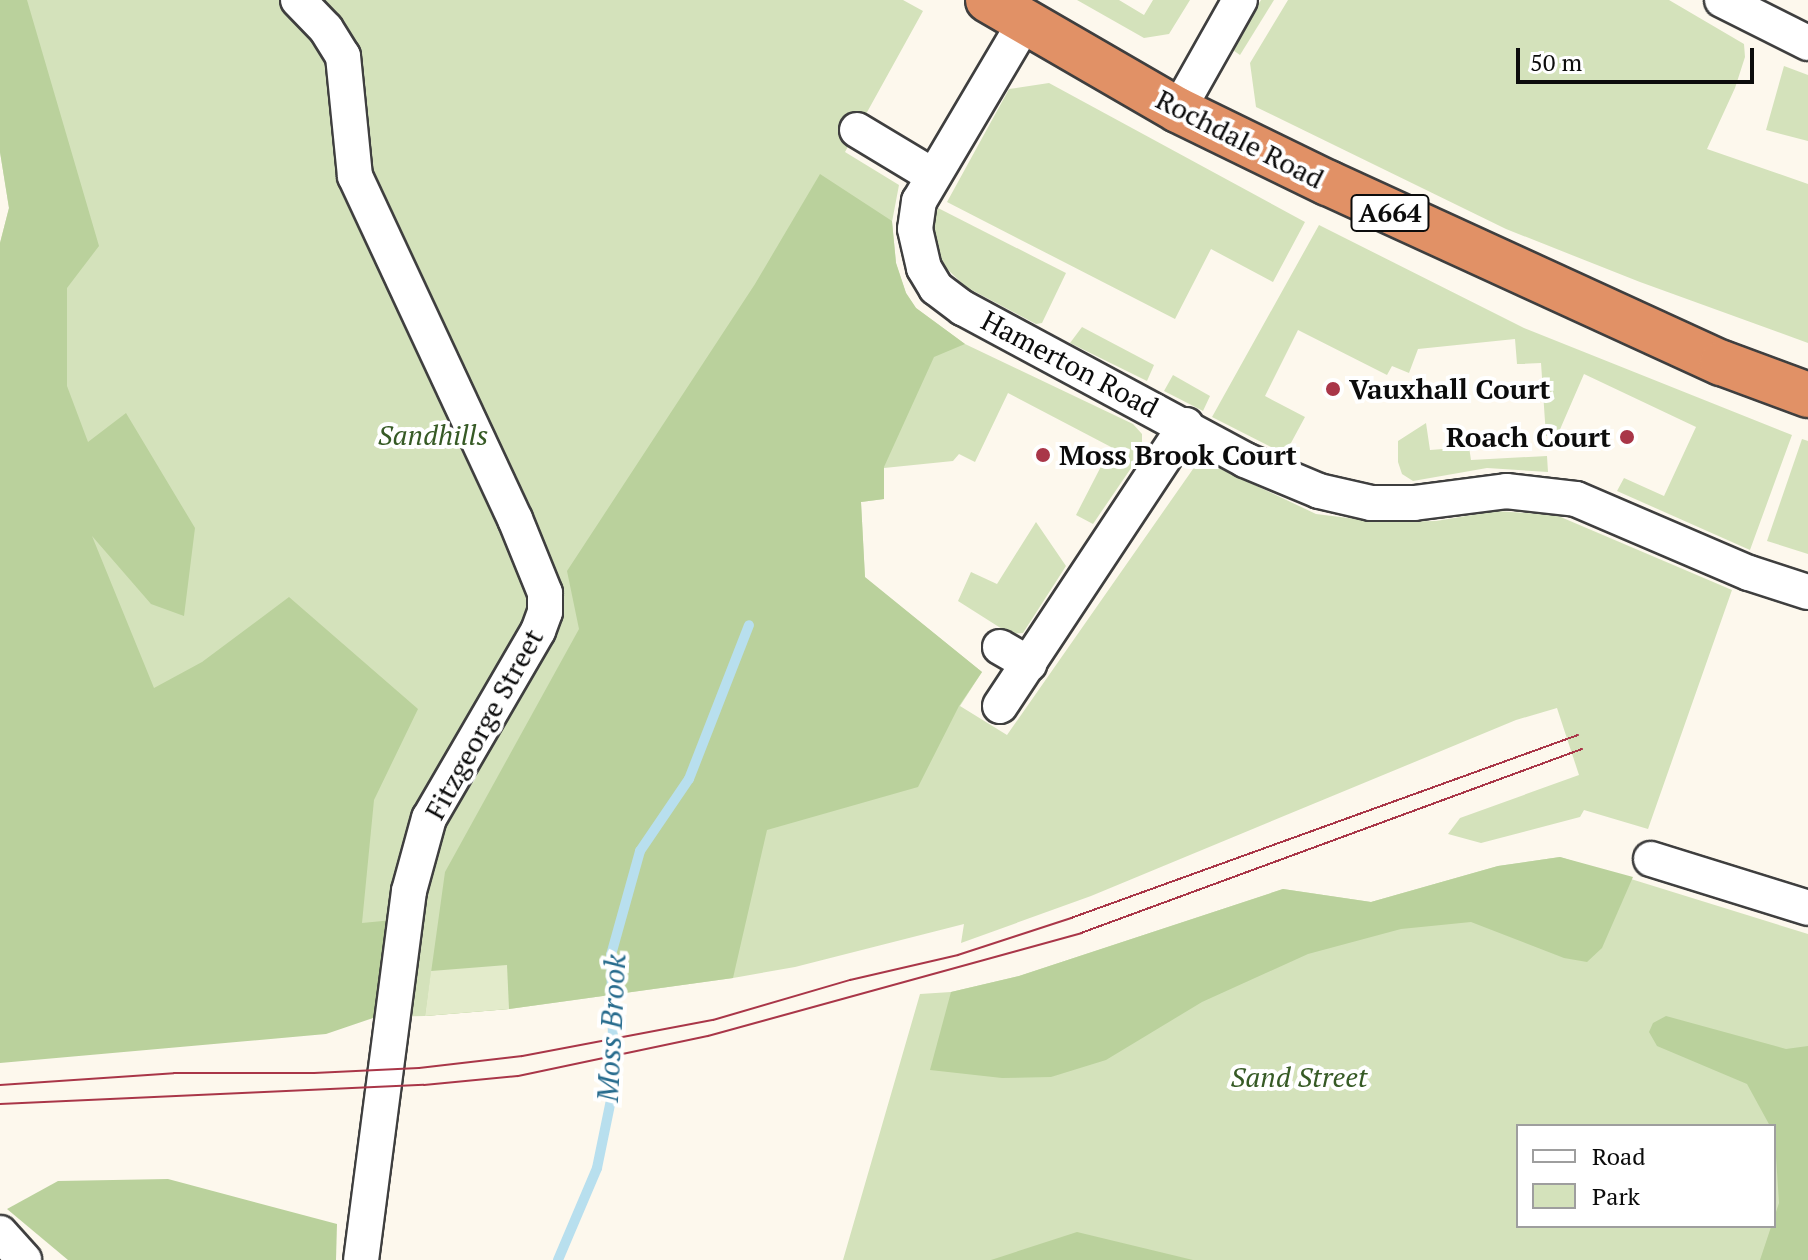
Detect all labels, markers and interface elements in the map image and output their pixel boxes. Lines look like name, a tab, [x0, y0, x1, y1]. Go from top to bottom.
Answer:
scale bar	[1520, 32, 1758, 82]
text: 50 m	[1530, 46, 1582, 78]
street label: Rochdale Road	[1151, 82, 1329, 196]
road number: A664	[1350, 191, 1430, 235]
street label: Hamerton Road	[976, 303, 1164, 425]
place label: Vauxhall Court	[1349, 372, 1550, 406]
marker: Vauxhall Court	[1324, 380, 1342, 398]
park label: Sandhills	[378, 418, 488, 452]
place label: Roach Court	[1446, 420, 1611, 454]
marker: Roach Court	[1618, 428, 1636, 446]
place label: Moss Brook Court	[1059, 438, 1297, 472]
marker: Moss Brook Court	[1034, 446, 1052, 464]
street label: Fitzgeorge Street	[418, 623, 550, 825]
water label: Moss Brook	[589, 953, 633, 1103]
park label: Sand Street	[1231, 1060, 1367, 1094]
legend	[1516, 1124, 1776, 1228]
text: Road	[1592, 1140, 1646, 1172]
text: Park	[1592, 1180, 1640, 1212]

